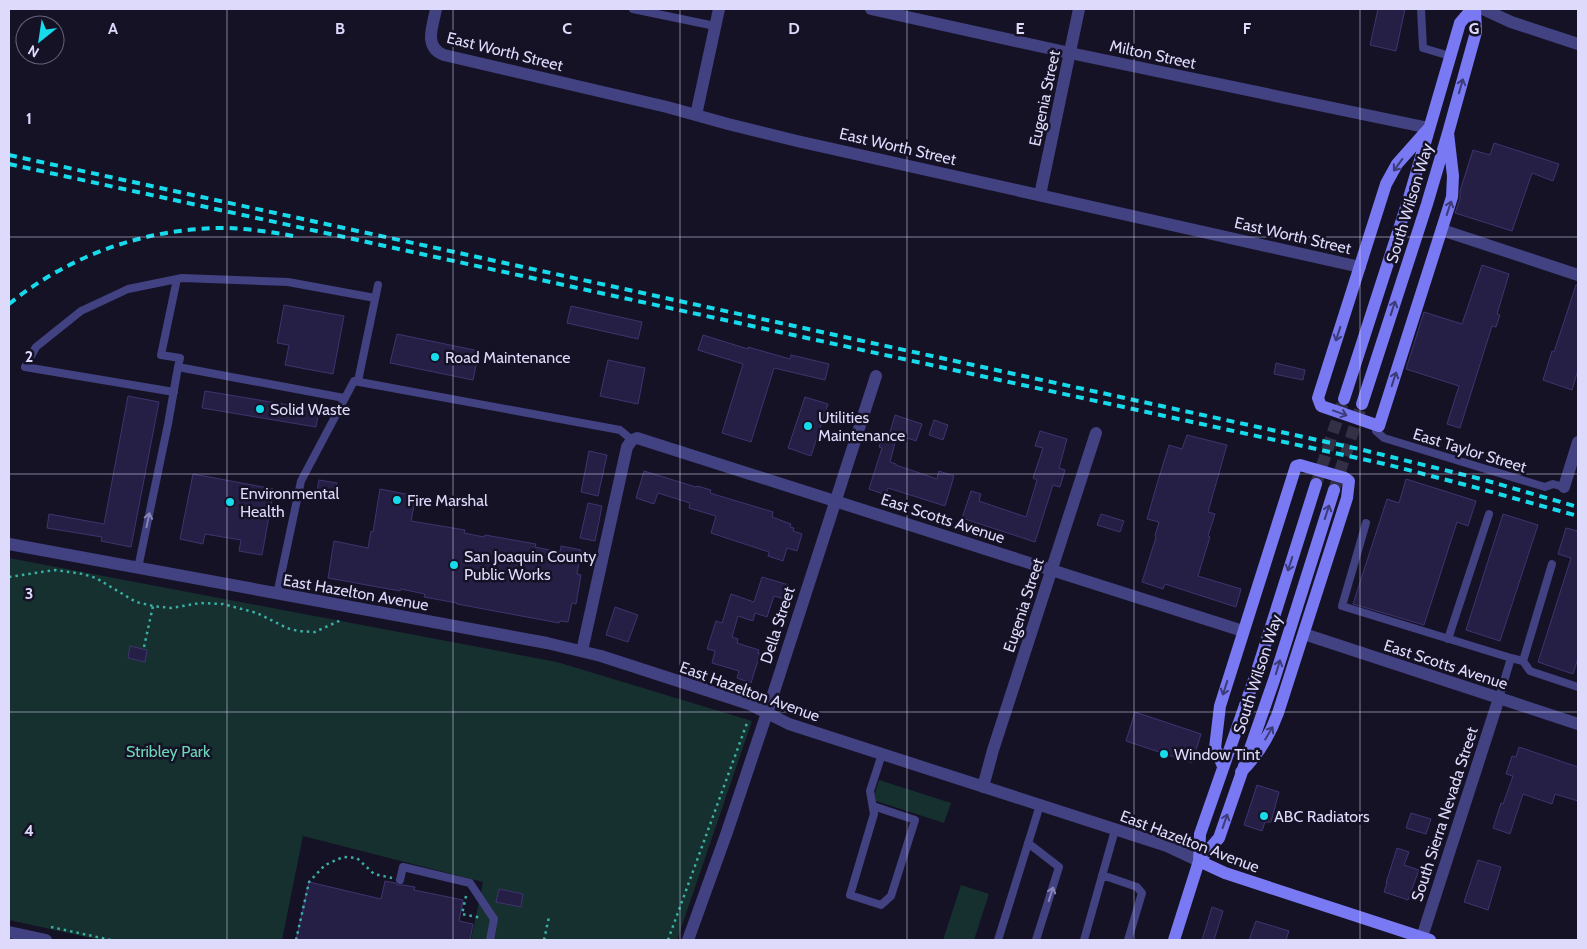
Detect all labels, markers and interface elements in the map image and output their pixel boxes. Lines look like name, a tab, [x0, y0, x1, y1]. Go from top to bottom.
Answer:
north arrow	[15, 15, 65, 65]
text: A	[108, 19, 118, 38]
text: B	[335, 19, 345, 38]
text: C	[562, 19, 572, 38]
text: D	[788, 19, 800, 38]
text: E	[1015, 19, 1025, 38]
text: F	[1243, 19, 1252, 38]
text: G	[1469, 19, 1479, 38]
street label: East Worth Street	[445, 28, 566, 75]
street label: Milton Street	[1108, 36, 1198, 73]
text: N	[25, 41, 42, 62]
street label: Eugenia Street	[1025, 48, 1064, 148]
one-way arrow	[1456, 79, 1466, 95]
text: 1	[26, 109, 32, 128]
street label: East Worth Street	[838, 124, 959, 169]
street label: South Wilson Way	[1382, 141, 1437, 265]
one-way arrow	[1393, 158, 1403, 172]
one-way arrow	[1445, 200, 1454, 216]
street label: East Worth Street	[1233, 213, 1354, 258]
one-way arrow	[1389, 301, 1398, 317]
one-way arrow	[1333, 326, 1343, 342]
text: 2	[25, 347, 33, 366]
place label: Road Maintenance	[445, 348, 571, 367]
marker: Road Maintenance	[429, 351, 441, 363]
one-way arrow	[1390, 372, 1400, 388]
place label: Solid Waste	[270, 400, 350, 419]
marker: Solid Waste	[254, 403, 266, 415]
place label: Utilities Maintenance	[818, 408, 905, 445]
one-way arrow	[1332, 409, 1347, 418]
marker: Utilities Maintenance	[802, 420, 814, 432]
street label: East Taylor Street	[1411, 424, 1529, 477]
place label: Environmental Health	[240, 484, 339, 521]
street label: East Scotts Avenue	[879, 489, 1007, 547]
place label: Fire Marshal	[407, 491, 488, 510]
marker: Fire Marshal	[391, 494, 403, 506]
marker: Environmental Health	[224, 496, 236, 508]
one-way arrow	[1322, 505, 1332, 521]
one-way arrow	[143, 513, 153, 529]
place label: San Joaquin County Public Works	[464, 547, 596, 584]
street label: Eugenia Street	[999, 555, 1048, 655]
one-way arrow	[1285, 556, 1295, 572]
marker: San Joaquin County Public Works	[448, 559, 460, 571]
street label: East Hazelton Avenue	[282, 570, 430, 615]
text: 3	[25, 584, 33, 603]
street label: Della Street	[756, 584, 799, 666]
street label: South Wilson Way	[1229, 612, 1286, 736]
street label: East Scotts Avenue	[1382, 635, 1510, 693]
street label: East Hazelton Avenue	[677, 657, 822, 726]
one-way arrow	[1273, 660, 1283, 676]
one-way arrow	[1220, 679, 1230, 695]
street label: South Sierra Nevada Street	[1407, 724, 1482, 904]
one-way arrow	[1265, 726, 1275, 740]
park label: Stribley Park	[126, 742, 211, 761]
place label: Window Tint	[1174, 745, 1261, 764]
marker: Window Tint	[1158, 748, 1170, 760]
street label: East Hazelton Avenue	[1117, 806, 1262, 877]
place label: ABC Radiators	[1274, 807, 1370, 826]
marker: ABC Radiators	[1258, 810, 1270, 822]
one-way arrow	[1221, 814, 1230, 829]
text: 4	[24, 821, 34, 840]
one-way arrow	[1046, 886, 1056, 902]

